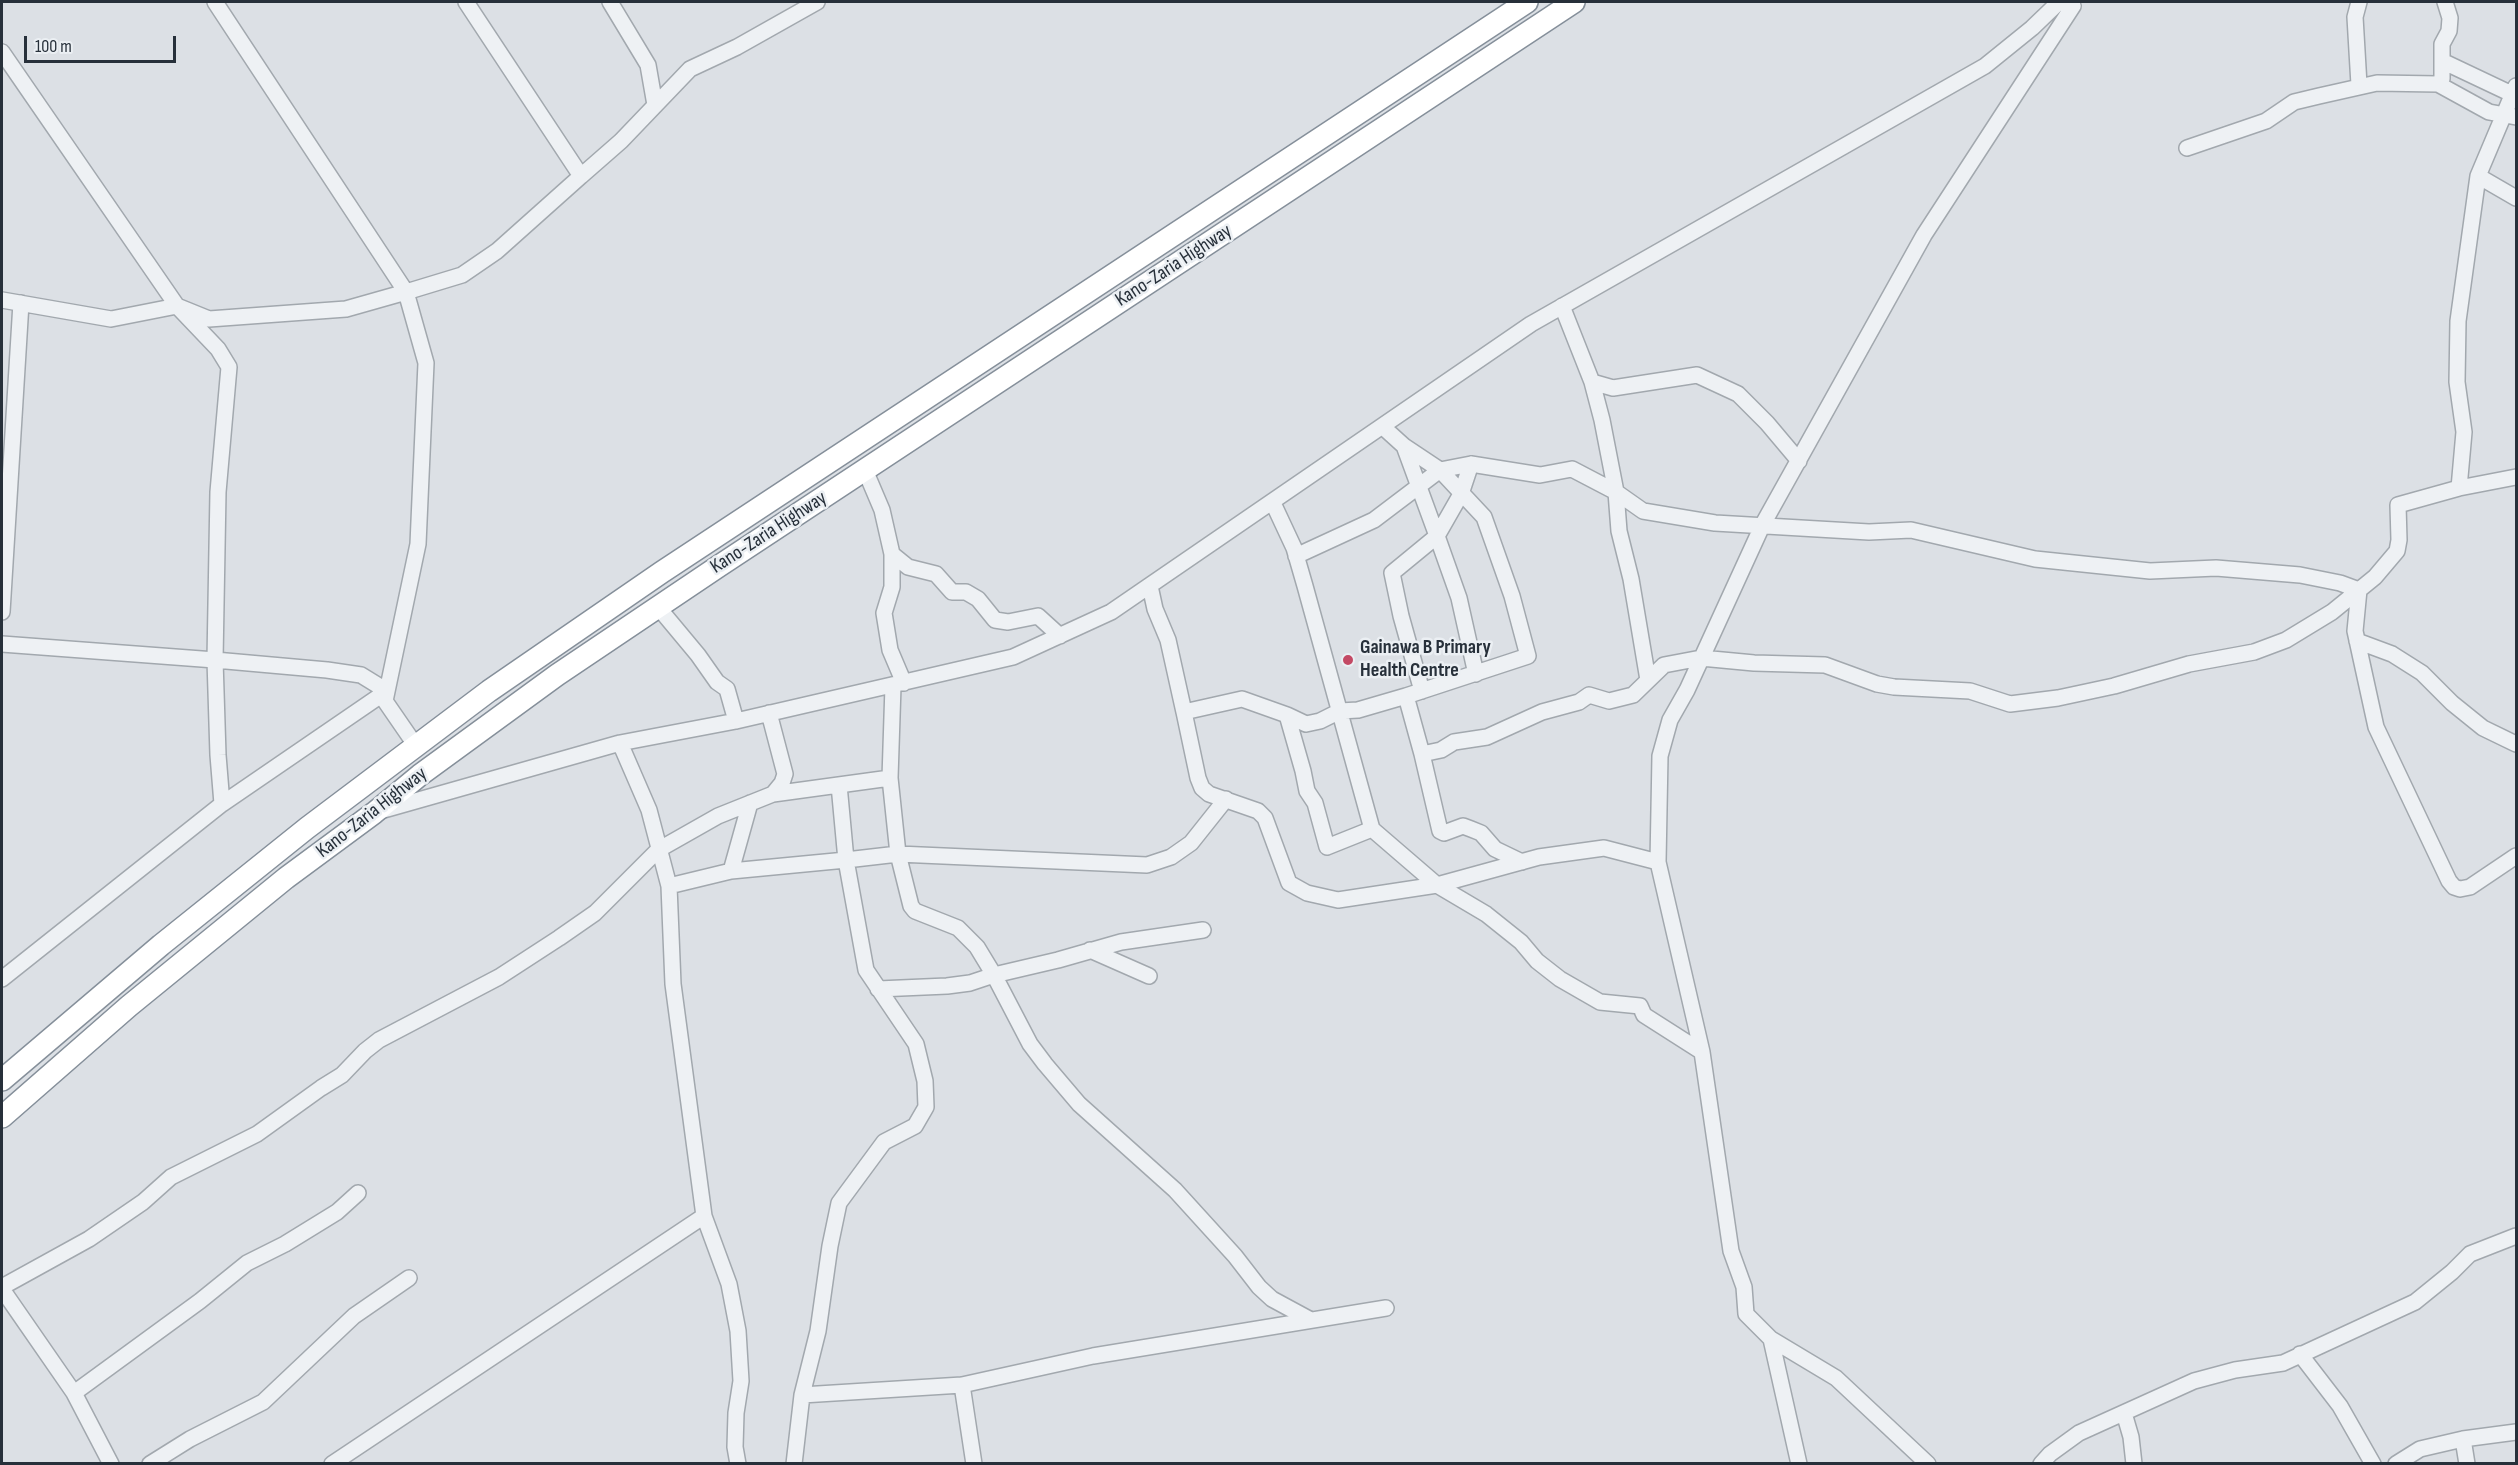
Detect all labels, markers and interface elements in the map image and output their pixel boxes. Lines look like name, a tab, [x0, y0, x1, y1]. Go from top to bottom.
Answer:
scale bar	[27, 24, 178, 62]
text: 100 m	[35, 36, 72, 57]
street label: Kano-Zaria Highway	[1111, 220, 1237, 312]
street label: Kano-Zaria Highway	[706, 487, 832, 579]
place label: Gainawa B Primary Health Centre	[1360, 636, 1491, 683]
marker: Gainawa B Primary Health Centre	[1341, 653, 1355, 667]
street label: Kano-Zaria Highway	[312, 762, 432, 864]

